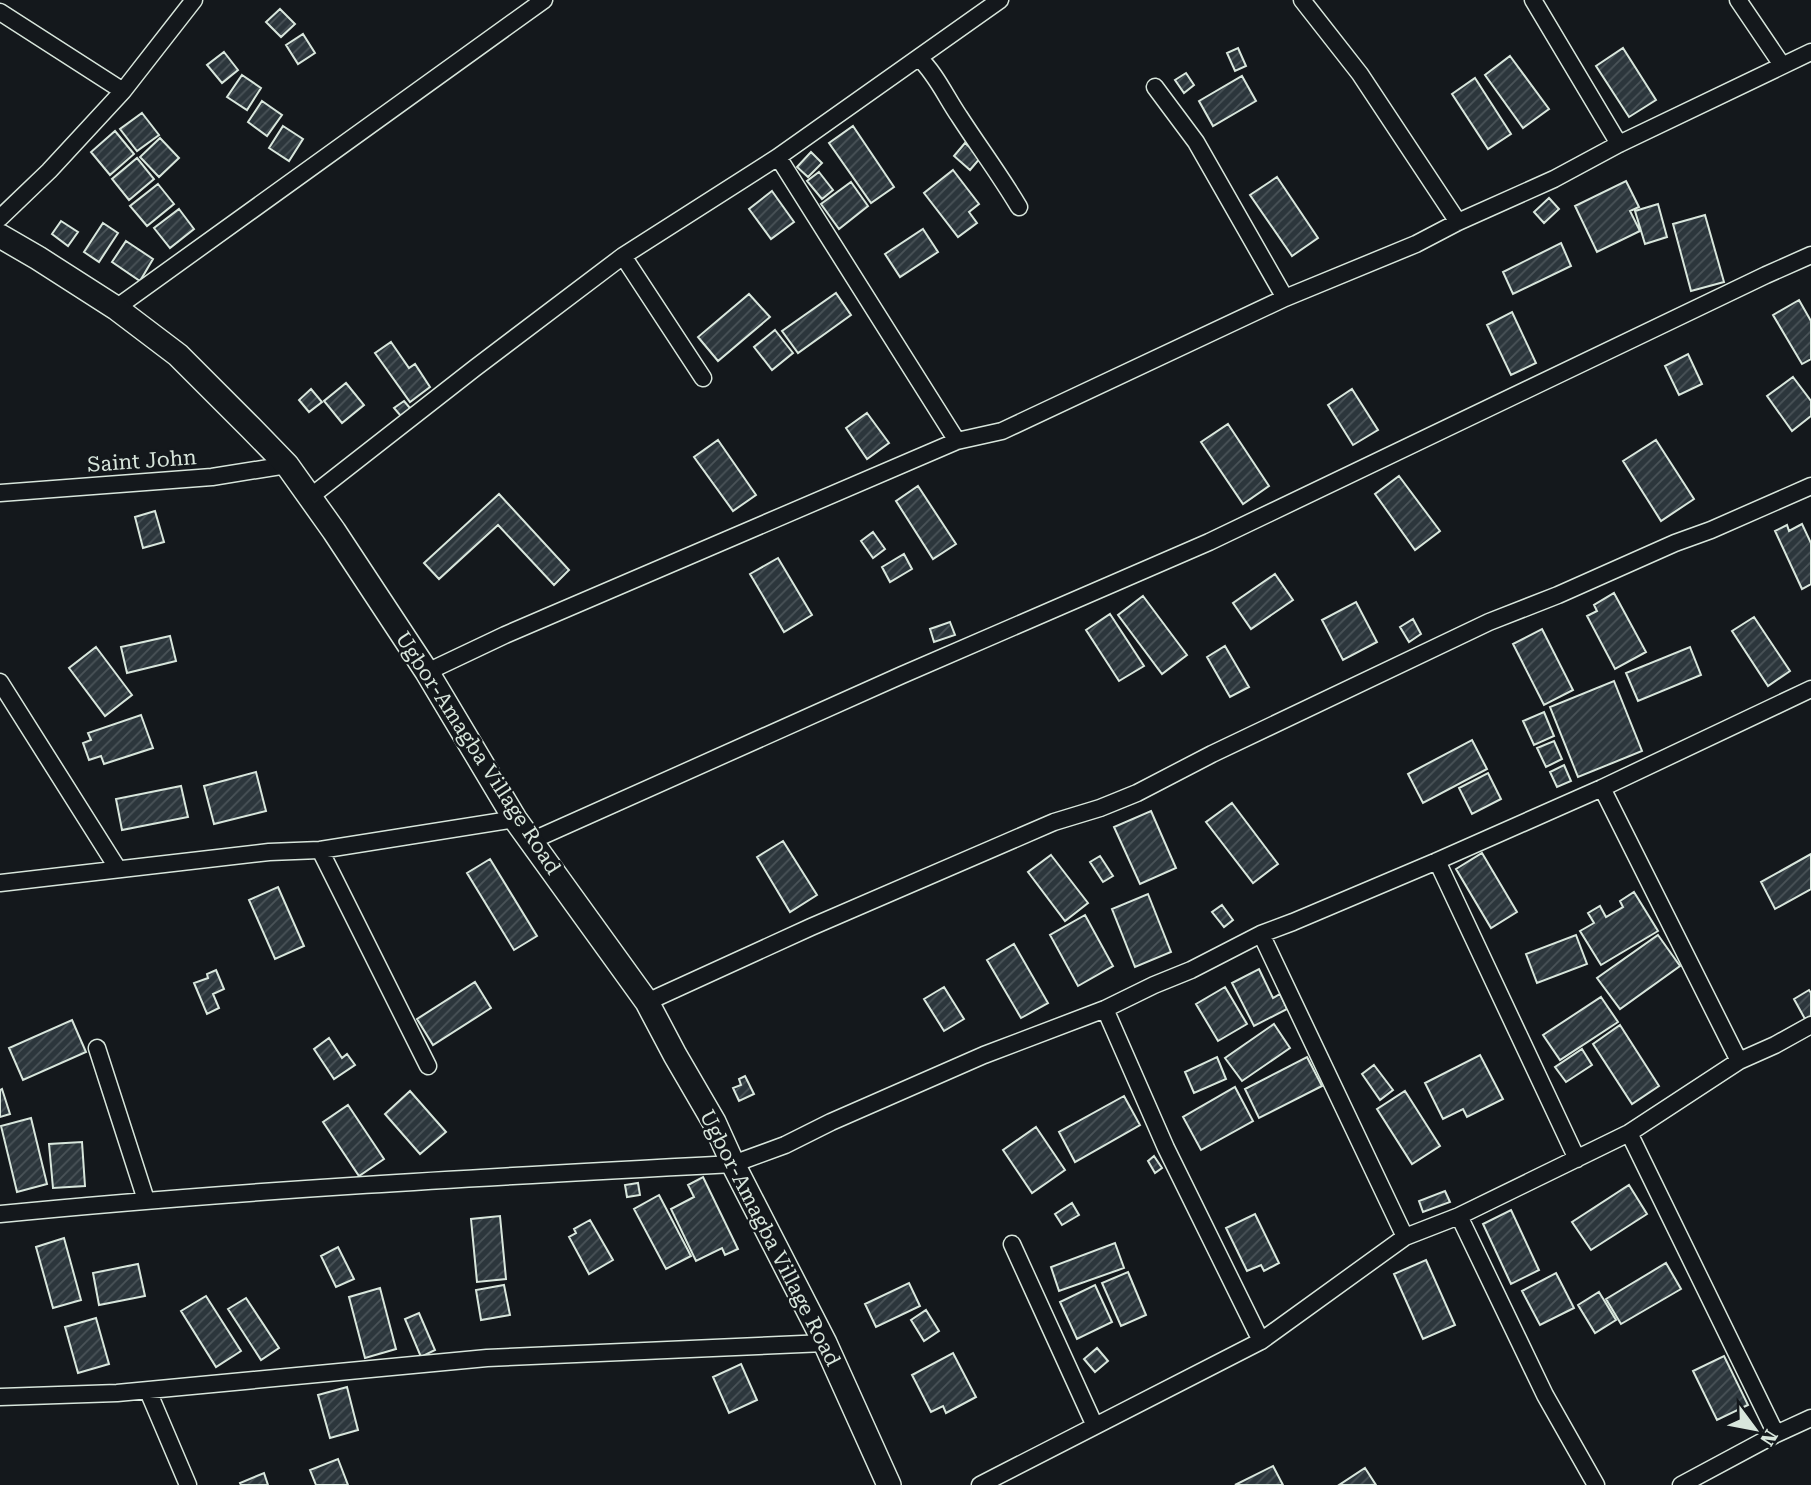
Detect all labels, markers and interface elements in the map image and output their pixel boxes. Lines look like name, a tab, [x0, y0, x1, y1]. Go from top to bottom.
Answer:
street label: Saint John	[87, 445, 198, 477]
street label: Ugbor-Amagba Village Road	[391, 627, 566, 879]
street label: Ugbor-Amagba Village Road	[695, 1106, 845, 1371]
north arrow	[1720, 1394, 1790, 1464]
text: N	[1755, 1425, 1783, 1450]

